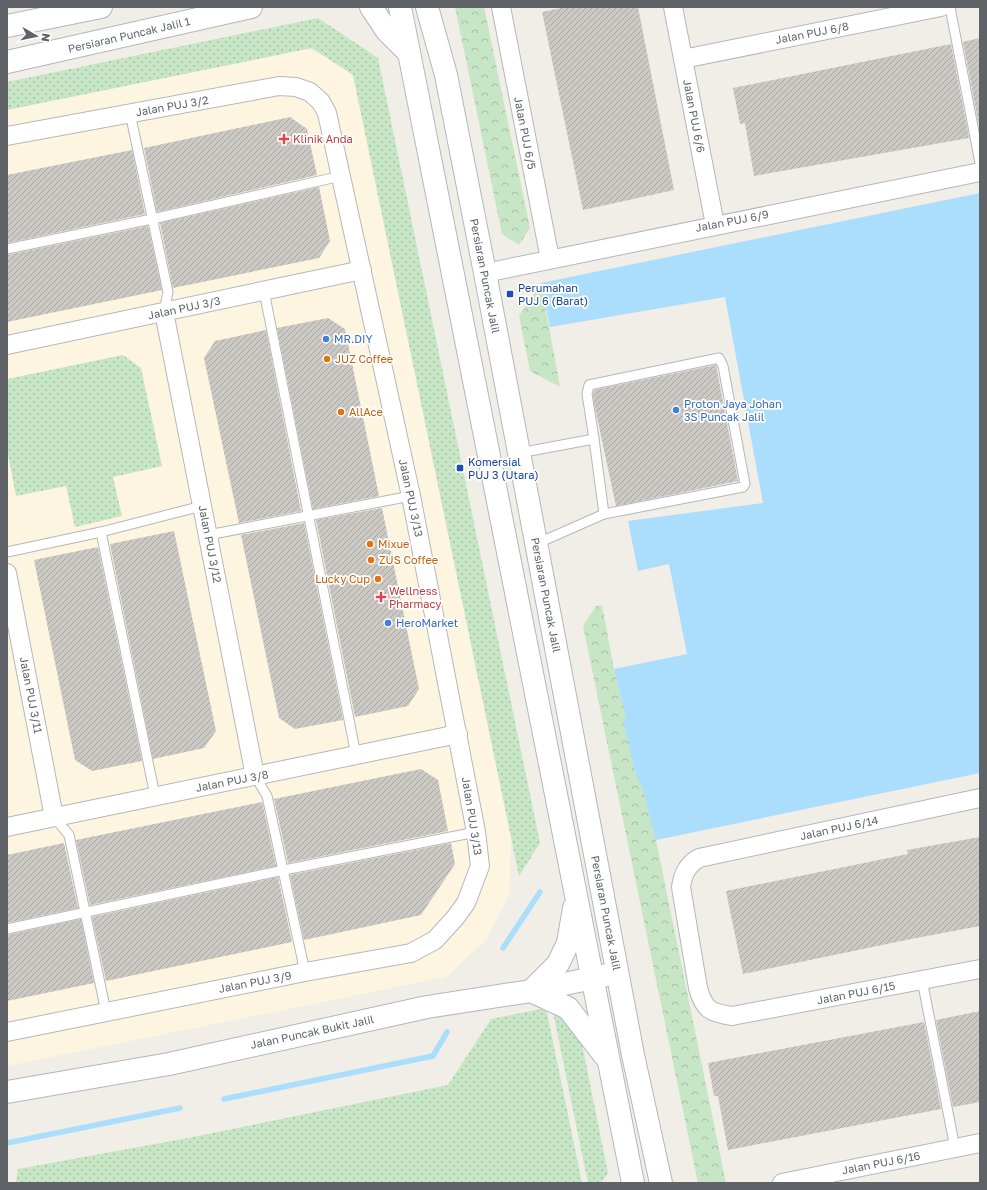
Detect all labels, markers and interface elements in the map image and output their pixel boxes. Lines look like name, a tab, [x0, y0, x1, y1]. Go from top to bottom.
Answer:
street label: Persiaran Puncak Jalil 1	[67, 14, 191, 55]
north arrow	[16, 16, 56, 56]
street label: Jalan PUJ 6/8	[774, 19, 850, 46]
text: N	[39, 32, 53, 43]
street label: Jalan PUJ 6/6	[681, 78, 708, 154]
street label: Jalan PUJ 3/2	[134, 93, 209, 118]
street label: Jalan PUJ 6/5	[512, 95, 539, 170]
place label: Klinik Anda	[293, 132, 353, 145]
marker: Klinik Anda	[278, 133, 290, 145]
street label: Jalan PUJ 6/9	[694, 207, 770, 234]
street label: Persiaran Puncak Jalil	[468, 217, 503, 335]
place label: Perumahan PUJ 6 (Barat)	[518, 281, 588, 307]
marker: Perumahan PUJ 6 (Barat)	[505, 289, 515, 299]
street label: Jalan PUJ 3/3	[146, 293, 221, 322]
place label: MR.DIY	[334, 332, 372, 345]
marker: MR.DIY	[321, 334, 331, 344]
place label: JUZ Coffee	[335, 352, 393, 365]
marker: JUZ Coffee	[322, 354, 332, 364]
place label: Proton Jaya Johan 3S Puncak Jalil	[684, 397, 782, 423]
place label: AllAce	[349, 405, 383, 418]
marker: Proton Jaya Johan 3S Puncak Jalil	[671, 405, 681, 415]
marker: AllAce	[336, 407, 346, 417]
place label: Komersial PUJ 3 (Utara)	[468, 455, 539, 481]
street label: Jalan PUJ 3/13	[397, 458, 426, 538]
marker: Komersial PUJ 3 (Utara)	[455, 463, 465, 473]
street label: Jalan PUJ 3/12	[197, 504, 224, 584]
street label: Persiaran Puncak Jalil	[529, 536, 564, 654]
place label: Mixue	[378, 537, 410, 550]
marker: Mixue	[365, 539, 375, 549]
place label: ZUS Coffee	[379, 553, 438, 566]
marker: ZUS Coffee	[366, 555, 376, 565]
place label: Lucky Cup	[315, 572, 370, 585]
marker: Lucky Cup	[373, 574, 383, 584]
place label: Wellness Pharmacy	[389, 584, 441, 610]
marker: Wellness Pharmacy	[376, 592, 386, 602]
place label: HeroMarket	[396, 616, 458, 629]
marker: HeroMarket	[383, 618, 393, 628]
street label: Jalan PUJ 3/11	[18, 655, 45, 734]
street label: Jalan PUJ 3/8	[194, 767, 270, 794]
street label: Jalan PUJ 3/13	[460, 776, 485, 856]
street label: Jalan PUJ 6/14	[799, 813, 879, 842]
street label: Persiaran Puncak Jalil	[589, 854, 624, 972]
street label: Jalan PUJ 3/9	[217, 968, 292, 995]
street label: Jalan PUJ 6/15	[816, 979, 896, 1006]
street label: Jalan Puncak Bukit Jalil	[249, 1012, 375, 1051]
street label: Jalan PUJ 6/16	[841, 1148, 922, 1176]

